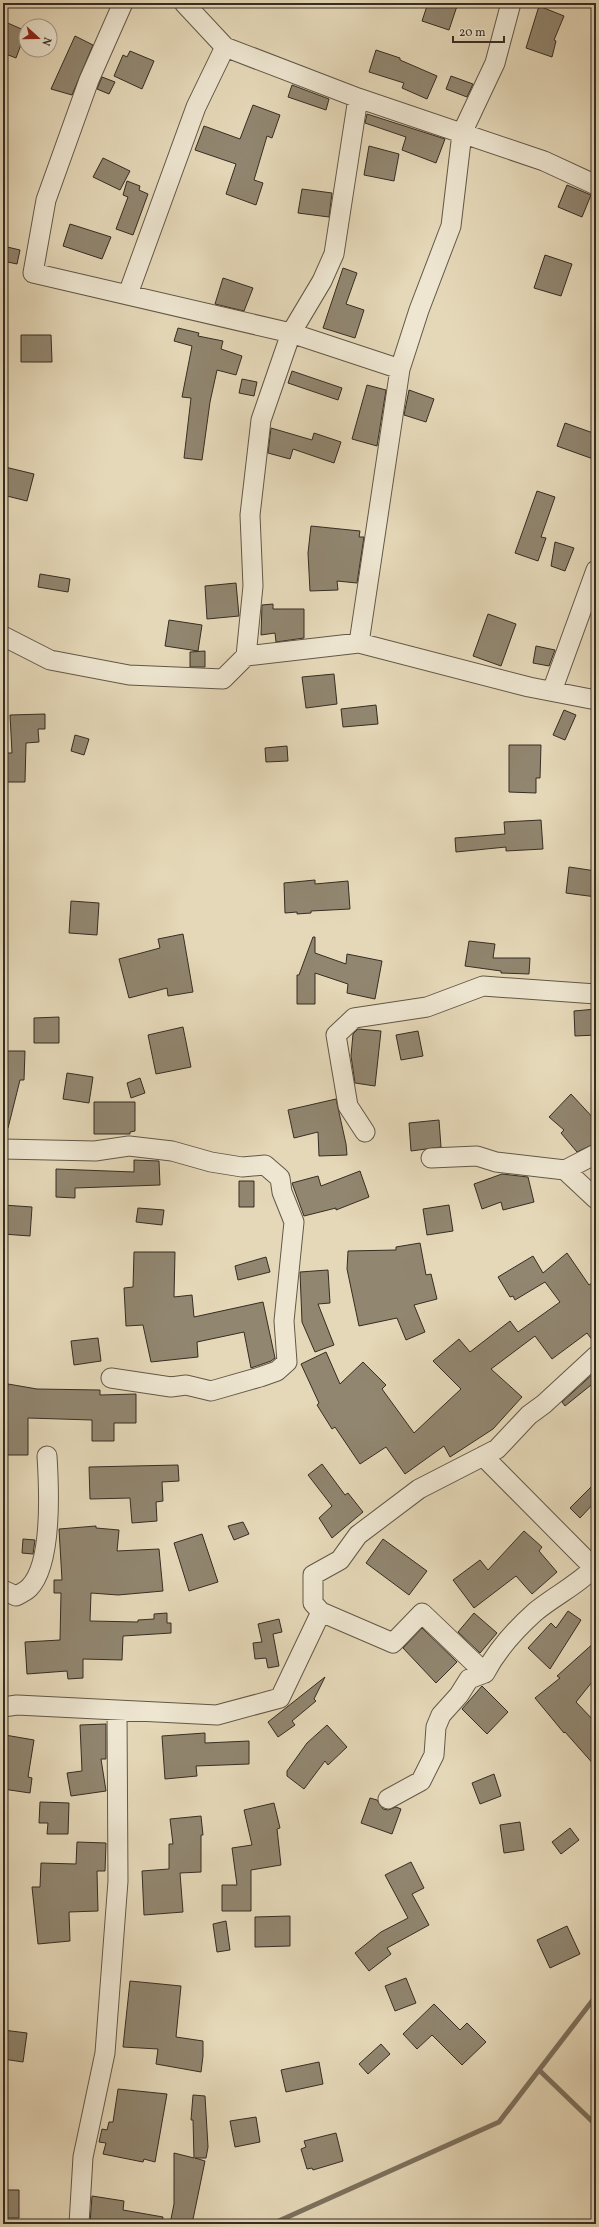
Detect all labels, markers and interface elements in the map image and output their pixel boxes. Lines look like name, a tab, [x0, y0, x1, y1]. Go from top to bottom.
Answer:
north arrow	[18, 18, 58, 58]
scale bar	[453, 18, 504, 44]
text: 20 m	[459, 25, 486, 41]
text: N	[38, 35, 54, 47]

